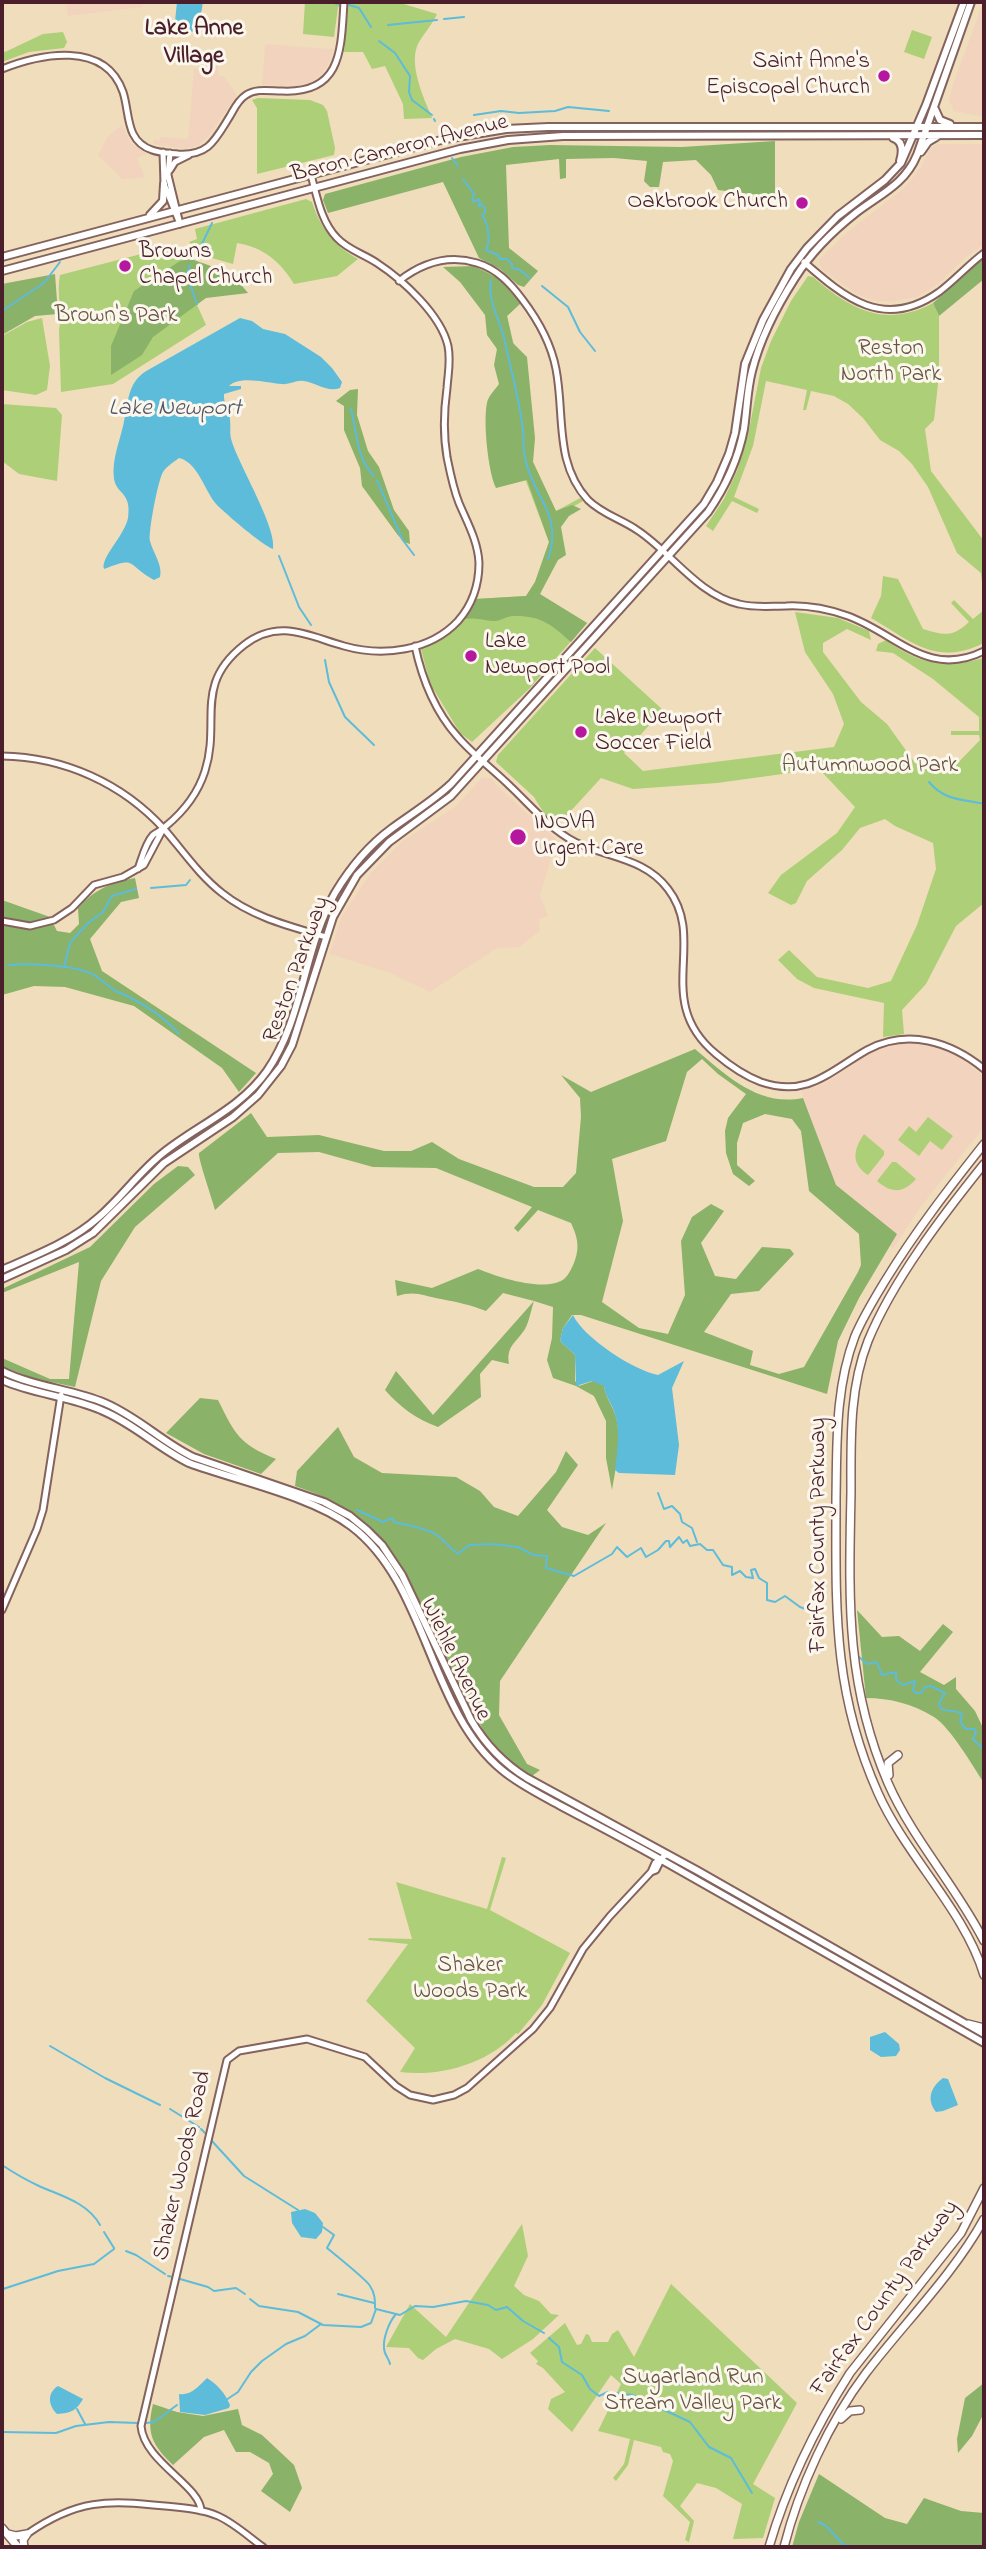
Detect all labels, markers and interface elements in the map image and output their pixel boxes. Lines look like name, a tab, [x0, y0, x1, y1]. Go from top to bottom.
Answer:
district label: Lake Anne Village	[145, 16, 243, 72]
place label: Saint Anne's Episcopal Church	[706, 49, 870, 103]
marker: Saint Anne's Episcopal Church	[876, 68, 892, 84]
street label: Baron Cameron Avenue	[289, 110, 511, 190]
place label: Oakbrook Church	[627, 189, 788, 217]
marker: Oakbrook Church	[794, 195, 810, 211]
place label: Browns Chapel Church	[139, 239, 272, 293]
marker: Browns Chapel Church	[117, 258, 133, 274]
park label: Brown's Park	[55, 303, 177, 331]
park label: Reston North Park	[841, 336, 941, 390]
water label: Lake Newport	[109, 396, 241, 424]
place label: Lake Newport Pool	[485, 629, 610, 683]
marker: Lake Newport Pool	[463, 648, 479, 664]
place label: Lake Newport Soccer Field	[595, 705, 722, 759]
marker: Lake Newport Soccer Field	[573, 724, 589, 740]
park label: Autumnwood Park	[782, 753, 958, 781]
place label: INOVA Urgent Care	[534, 810, 644, 864]
marker: INOVA Urgent Care	[508, 827, 528, 847]
street label: Reston Parkway	[259, 893, 337, 1047]
street label: Fairfax County Parkway	[806, 1418, 834, 1652]
street label: Wiehle Avenue	[412, 1594, 496, 1726]
park label: Shaker Woods Park	[413, 1953, 527, 2007]
street label: Shaker Woods Road	[149, 2069, 219, 2263]
street label: Fairfax County Parkway	[806, 2196, 966, 2402]
park label: Sugarland Run Stream Valley Park	[604, 2365, 782, 2419]

